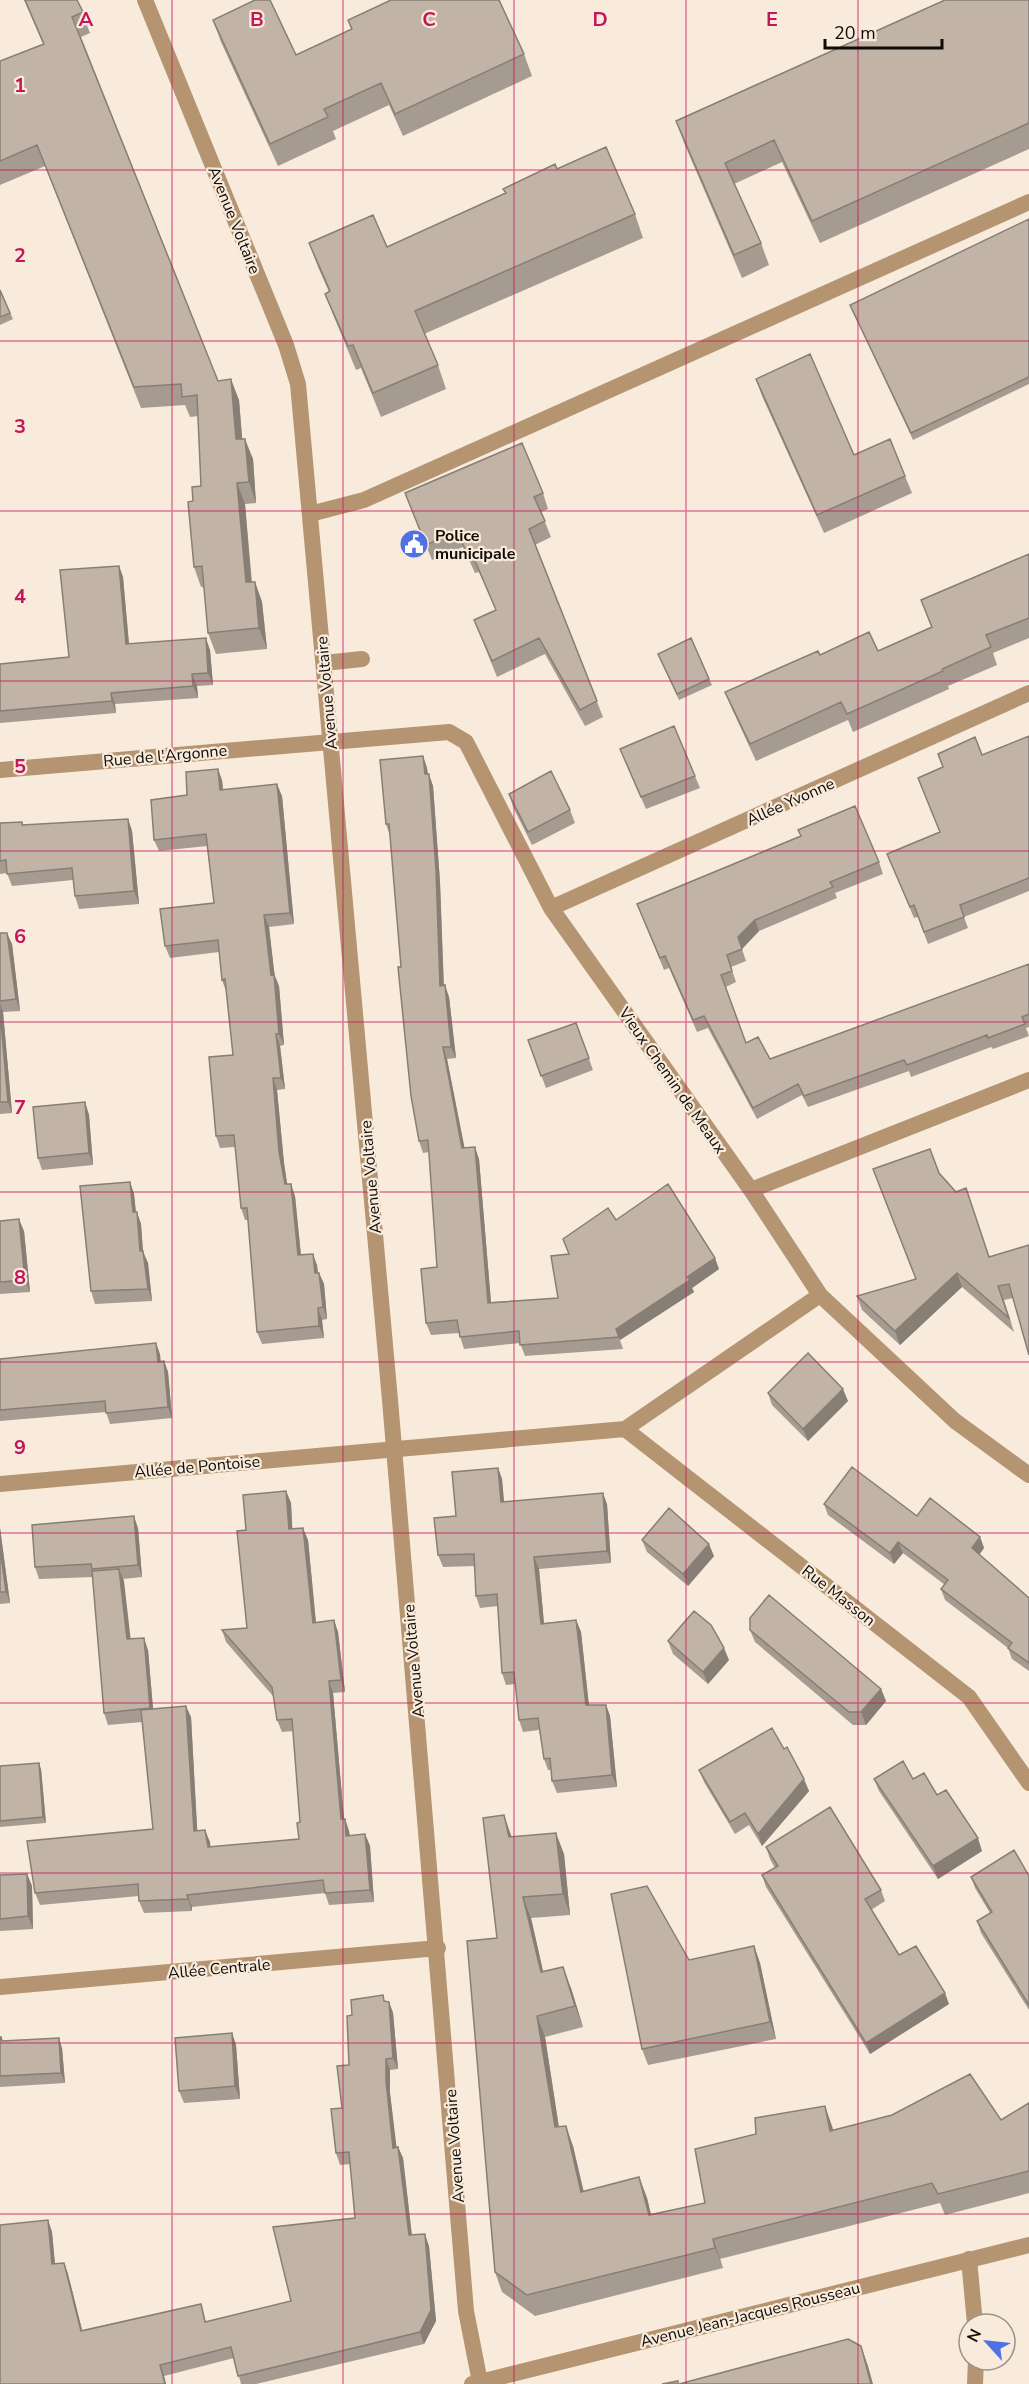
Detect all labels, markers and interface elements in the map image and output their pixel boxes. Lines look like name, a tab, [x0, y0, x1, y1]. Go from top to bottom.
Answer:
text: A	[79, 6, 94, 33]
text: B	[250, 6, 264, 33]
text: C	[422, 6, 436, 33]
text: D	[592, 6, 608, 33]
text: E	[766, 6, 778, 33]
scale bar	[825, 12, 942, 50]
text: 20 m	[834, 21, 876, 45]
text: 1	[14, 72, 26, 99]
street label: Avenue Voltaire	[203, 163, 266, 277]
text: 2	[14, 242, 26, 269]
text: 3	[14, 413, 26, 440]
place label: Police municipale	[435, 525, 516, 565]
public building icon: Police municipale	[398, 528, 430, 560]
text: 4	[14, 583, 26, 610]
street label: Avenue Voltaire	[311, 635, 343, 751]
street label: Rue de l'Argonne	[102, 740, 228, 772]
text: 5	[14, 753, 26, 780]
street label: Allée Yvonne	[743, 773, 838, 831]
text: 6	[14, 923, 26, 950]
street label: Vieux Chemin de Meaux	[613, 1002, 731, 1159]
text: 7	[14, 1094, 26, 1121]
street label: Avenue Voltaire	[355, 1119, 387, 1235]
text: 8	[14, 1264, 26, 1291]
text: 9	[14, 1434, 26, 1461]
street label: Allée de Pontoise	[133, 1451, 261, 1483]
street label: Rue Masson	[797, 1560, 880, 1631]
street label: Avenue Voltaire	[398, 1603, 430, 1719]
street label: Allée Centrale	[167, 1954, 271, 1984]
street label: Avenue Voltaire	[440, 2088, 470, 2204]
street label: Avenue Jean-Jacques Rousseau	[638, 2277, 862, 2353]
north arrow	[957, 2312, 1017, 2372]
text: N	[962, 2325, 987, 2346]

